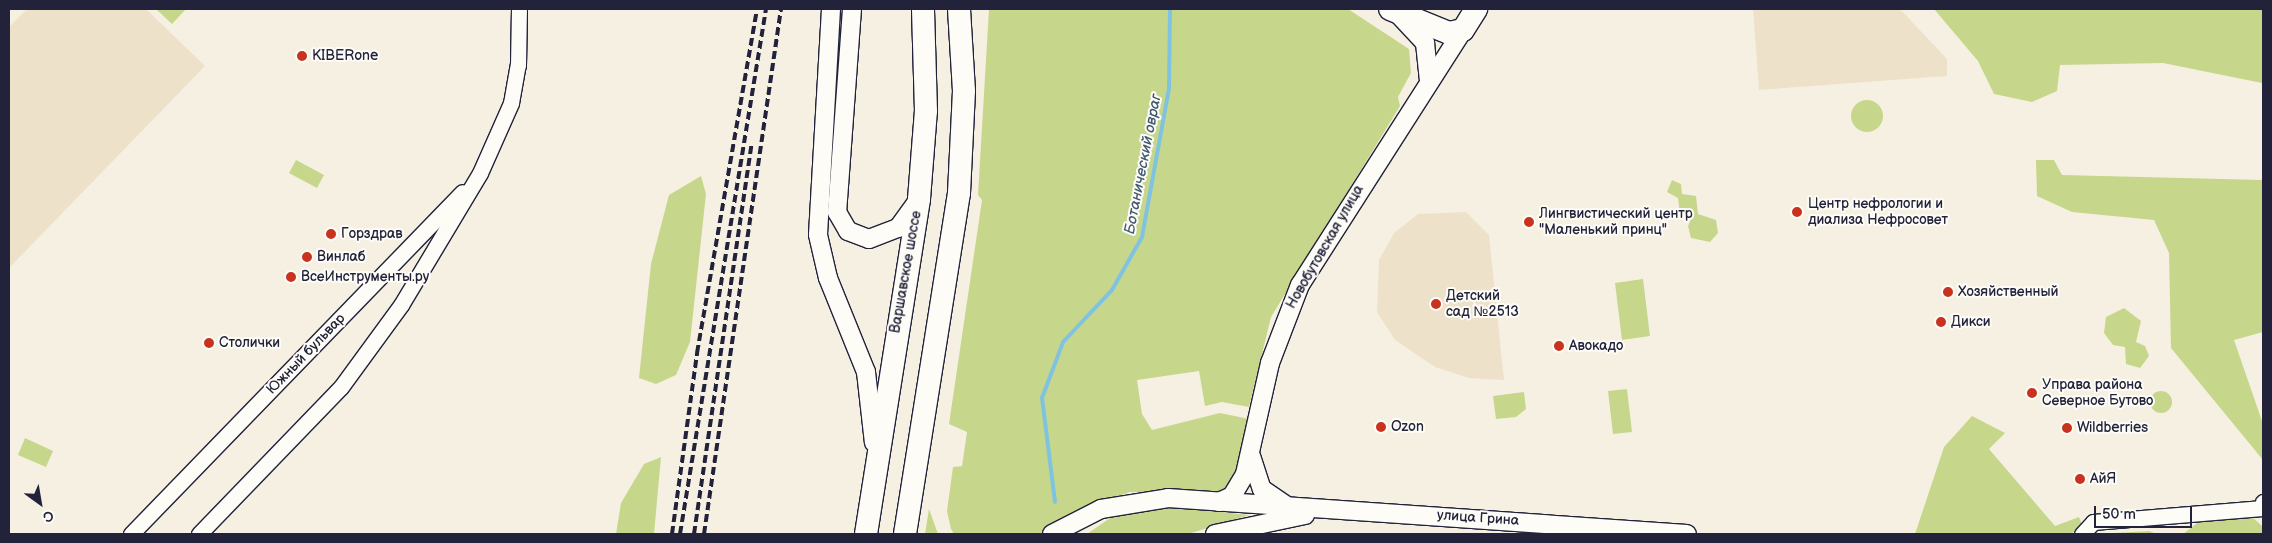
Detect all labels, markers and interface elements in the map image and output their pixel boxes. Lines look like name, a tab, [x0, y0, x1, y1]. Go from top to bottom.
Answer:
place label: KIBERone	[312, 48, 378, 64]
marker: KIBERone	[296, 50, 308, 62]
water label: Ботанический овраг	[1121, 92, 1165, 236]
street label: Новобутовская улица	[1283, 182, 1367, 312]
place label: Центр нефрологии и диализа Нефросовет	[1808, 196, 1948, 228]
marker: Центр нефрологии и диализа Нефросовет	[1790, 205, 1804, 219]
place label: Лингвистический центр "Маленький принц"	[1539, 206, 1693, 238]
street label: Варшавское шоссе	[887, 209, 925, 335]
marker: Лингвистический центр "Маленький принц"	[1523, 216, 1535, 228]
place label: Горздрав	[341, 226, 403, 242]
marker: Горздрав	[325, 228, 337, 240]
place label: Винлаб	[317, 249, 366, 265]
marker: Винлаб	[301, 251, 313, 263]
place label: ВсеИнструменты.ру	[301, 269, 429, 285]
marker: ВсеИнструменты.ру	[285, 271, 297, 283]
place label: Хозяйственный	[1958, 284, 2059, 300]
marker: Хозяйственный	[1942, 286, 1954, 298]
place label: Детский сад №2513	[1446, 288, 1519, 321]
marker: Детский сад №2513	[1430, 298, 1442, 310]
street label: Южный бульвар	[263, 310, 349, 398]
place label: Дикси	[1951, 314, 1991, 330]
marker: Дикси	[1935, 316, 1947, 328]
place label: Столички	[219, 335, 280, 351]
marker: Столички	[203, 337, 215, 349]
place label: Авокадо	[1569, 338, 1623, 354]
marker: Авокадо	[1553, 340, 1565, 352]
place label: Управа района Северное Бутово	[2042, 377, 2153, 410]
marker: Управа района Северное Бутово	[2026, 387, 2038, 399]
place label: Ozon	[1391, 419, 1424, 435]
place label: Wildberries	[2077, 420, 2148, 436]
marker: Ozon	[1375, 421, 1387, 433]
marker: Wildberries	[2061, 422, 2073, 434]
place label: АйЯ	[2090, 471, 2116, 487]
marker: АйЯ	[2074, 473, 2086, 485]
north arrow	[15, 478, 65, 528]
scale bar	[2097, 496, 2194, 528]
text: 50 m	[2102, 505, 2136, 524]
text: С	[40, 506, 57, 526]
street label: улица Грина	[1436, 507, 1520, 529]

